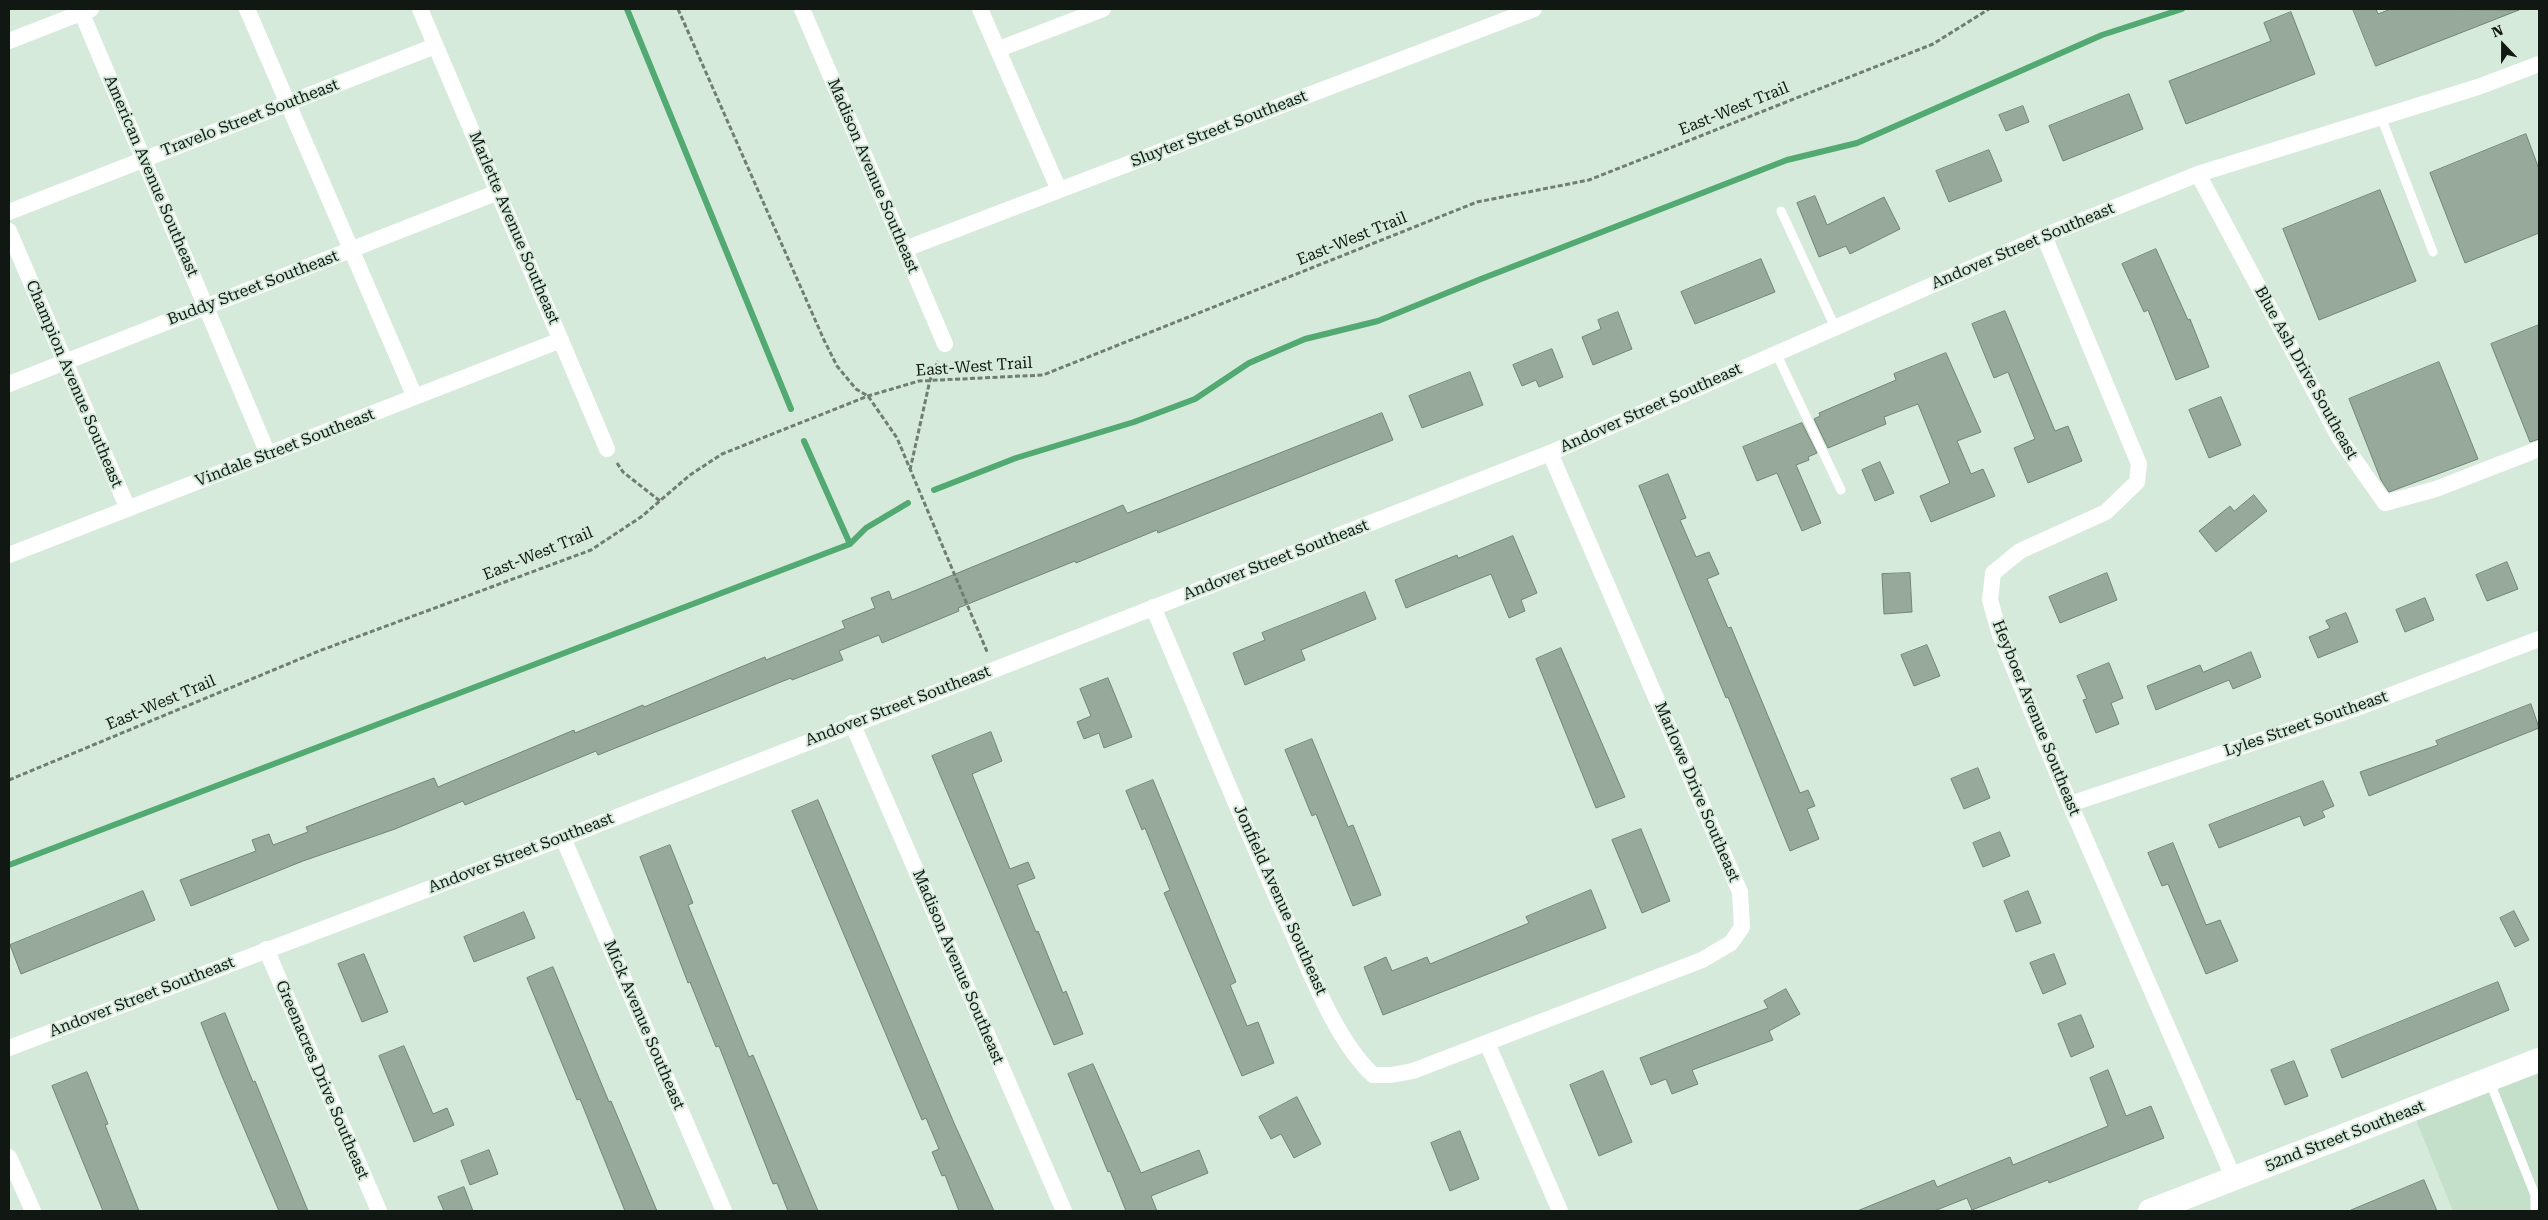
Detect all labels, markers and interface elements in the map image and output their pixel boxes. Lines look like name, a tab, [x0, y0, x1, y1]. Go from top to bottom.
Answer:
north arrow	[2478, 20, 2528, 70]
text: N	[2489, 22, 2505, 41]
street label: American Avenue Southeast	[100, 72, 202, 280]
street label: Travelo Street Southeast	[158, 75, 342, 161]
street label: Madison Avenue Southeast	[823, 76, 923, 276]
street label: East-West Trail	[1676, 78, 1792, 140]
street label: Sluyter Street Southeast	[1128, 86, 1310, 172]
street label: Marlette Avenue Southeast	[465, 129, 563, 327]
street label: Andover Street Southeast	[1929, 199, 2117, 293]
street label: East-West Trail	[1294, 208, 1410, 270]
street label: Buddy Street Southeast	[165, 246, 341, 330]
street label: Champion Avenue Southeast	[21, 277, 127, 491]
street label: Blue Ash Drive Southeast	[2250, 283, 2362, 463]
street label: East-West Trail	[915, 353, 1033, 381]
street label: Andover Street Southeast	[1557, 359, 1745, 457]
street label: Vindale Street Southeast	[193, 405, 377, 491]
street label: Andover Street Southeast	[1181, 516, 1371, 604]
street label: East-West Trail	[480, 523, 596, 585]
street label: Heyboer Avenue Southeast	[1988, 617, 2084, 819]
street label: Andover Street Southeast	[803, 662, 993, 750]
street label: East-West Trail	[103, 671, 219, 735]
street label: Lyles Street Southeast	[2222, 687, 2390, 761]
street label: Marlowe Drive Southeast	[1650, 699, 1744, 885]
street label: Jonfield Avenue Southeast	[1229, 802, 1331, 998]
street label: Andover Street Southeast	[426, 809, 616, 897]
street label: Madison Avenue Southeast	[908, 867, 1008, 1067]
street label: Mick Avenue Southeast	[600, 937, 688, 1113]
street label: Andover Street Southeast	[47, 953, 237, 1041]
street label: Greenacres Drive Southeast	[271, 978, 373, 1182]
street label: 52nd Street Southeast	[2262, 1097, 2428, 1175]

